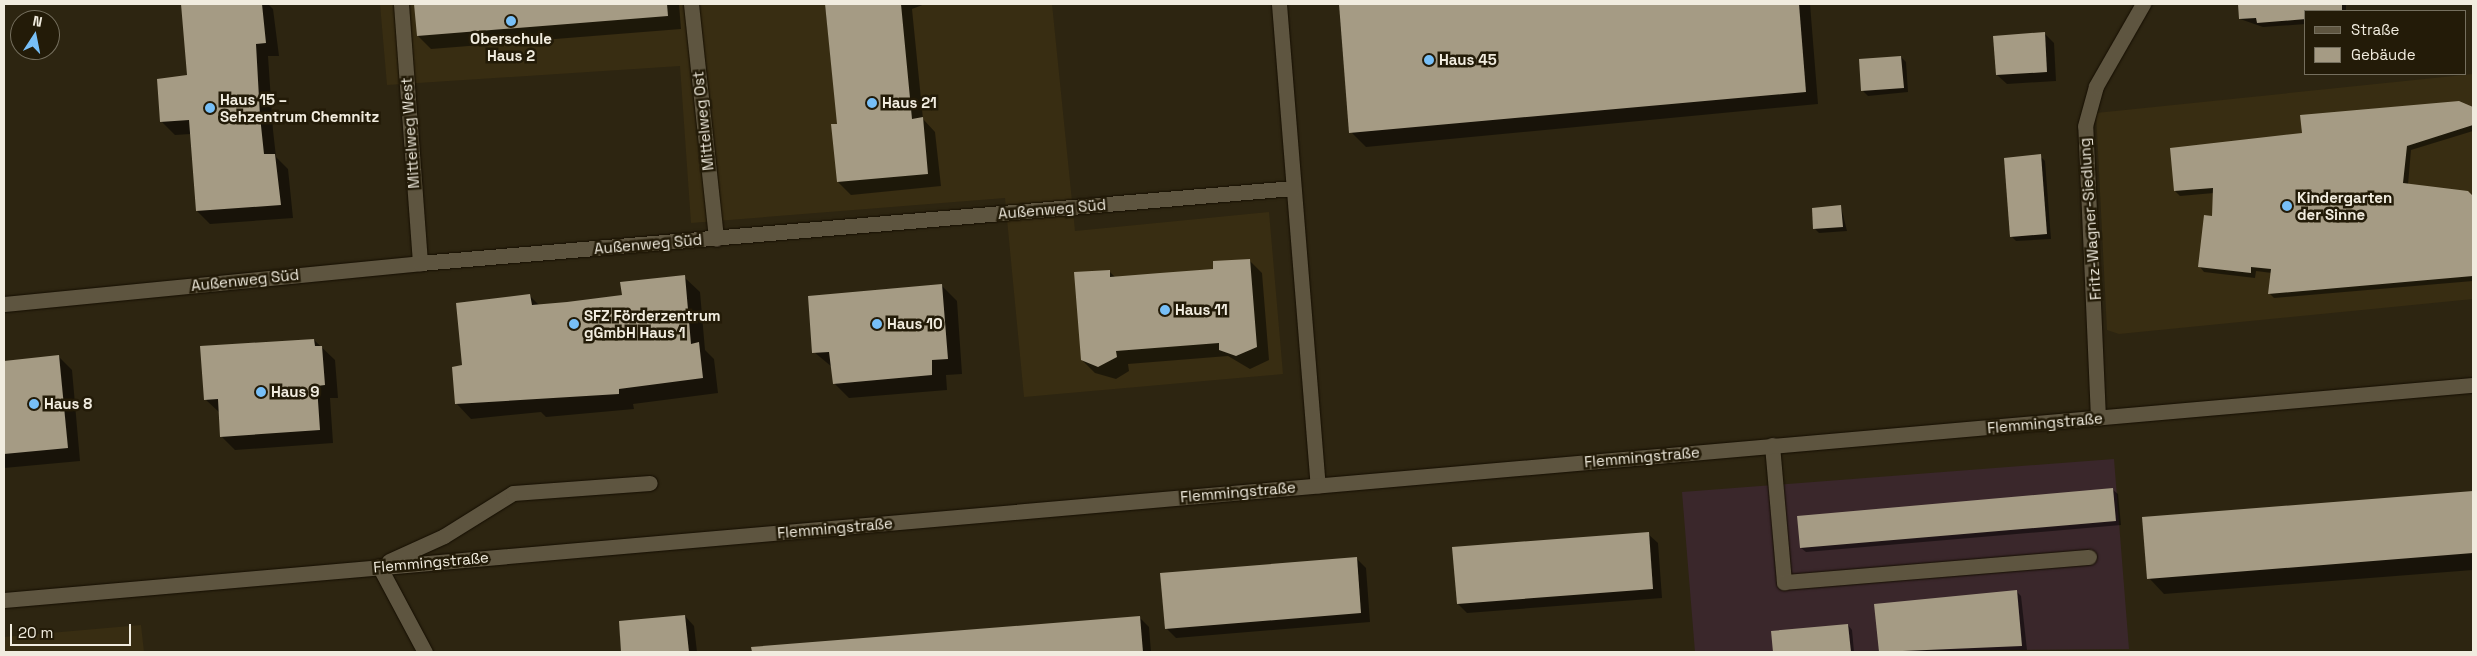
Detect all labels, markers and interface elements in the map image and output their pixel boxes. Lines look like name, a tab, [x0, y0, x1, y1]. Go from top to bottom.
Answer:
north arrow	[10, 10, 60, 60]
legend	[2304, 10, 2467, 75]
text: N	[31, 12, 44, 31]
marker: Oberschule Haus 2	[505, 15, 517, 27]
text: Straße	[2351, 20, 2399, 39]
place label: Oberschule Haus 2	[470, 29, 552, 64]
text: Gebäude	[2351, 45, 2416, 64]
place label: Haus 45	[1439, 51, 1497, 69]
marker: Haus 45	[1423, 54, 1435, 66]
street label: Mittelweg Ost	[689, 70, 717, 172]
street label: Mittelweg West	[397, 77, 423, 189]
place label: Haus 15 – Sehzentrum Chemnitz	[220, 90, 379, 125]
place label: Haus 21	[882, 94, 937, 112]
marker: Haus 21	[866, 97, 878, 109]
marker: Haus 15 – Sehzentrum Chemnitz	[204, 102, 216, 114]
street label: Fritz-Wagner-Siedlung	[2075, 137, 2105, 301]
place label: Kindergarten der Sinne	[2297, 188, 2392, 223]
street label: Außenweg Süd	[997, 195, 1107, 223]
marker: Kindergarten der Sinne	[2281, 200, 2293, 212]
street label: Außenweg Süd	[593, 230, 703, 258]
street label: Außenweg Süd	[190, 265, 300, 295]
place label: Haus 11	[1175, 301, 1228, 319]
marker: Haus 11	[1159, 304, 1171, 316]
place label: SFZ Förderzentrum gGmbH Haus 1	[584, 306, 721, 341]
place label: Haus 10	[887, 315, 943, 333]
marker: SFZ Förderzentrum gGmbH Haus 1	[568, 318, 580, 330]
marker: Haus 10	[871, 318, 883, 330]
place label: Haus 9	[271, 383, 319, 401]
marker: Haus 9	[255, 386, 267, 398]
place label: Haus 8	[44, 395, 92, 413]
marker: Haus 8	[28, 398, 40, 410]
street label: Flemmingstraße	[1986, 409, 2104, 437]
street label: Flemmingstraße	[1583, 443, 1701, 471]
street label: Flemmingstraße	[1179, 478, 1297, 506]
street label: Flemmingstraße	[776, 514, 894, 542]
street label: Flemmingstraße	[372, 548, 490, 576]
scale bar	[12, 614, 134, 646]
text: 20 m	[18, 623, 53, 642]

